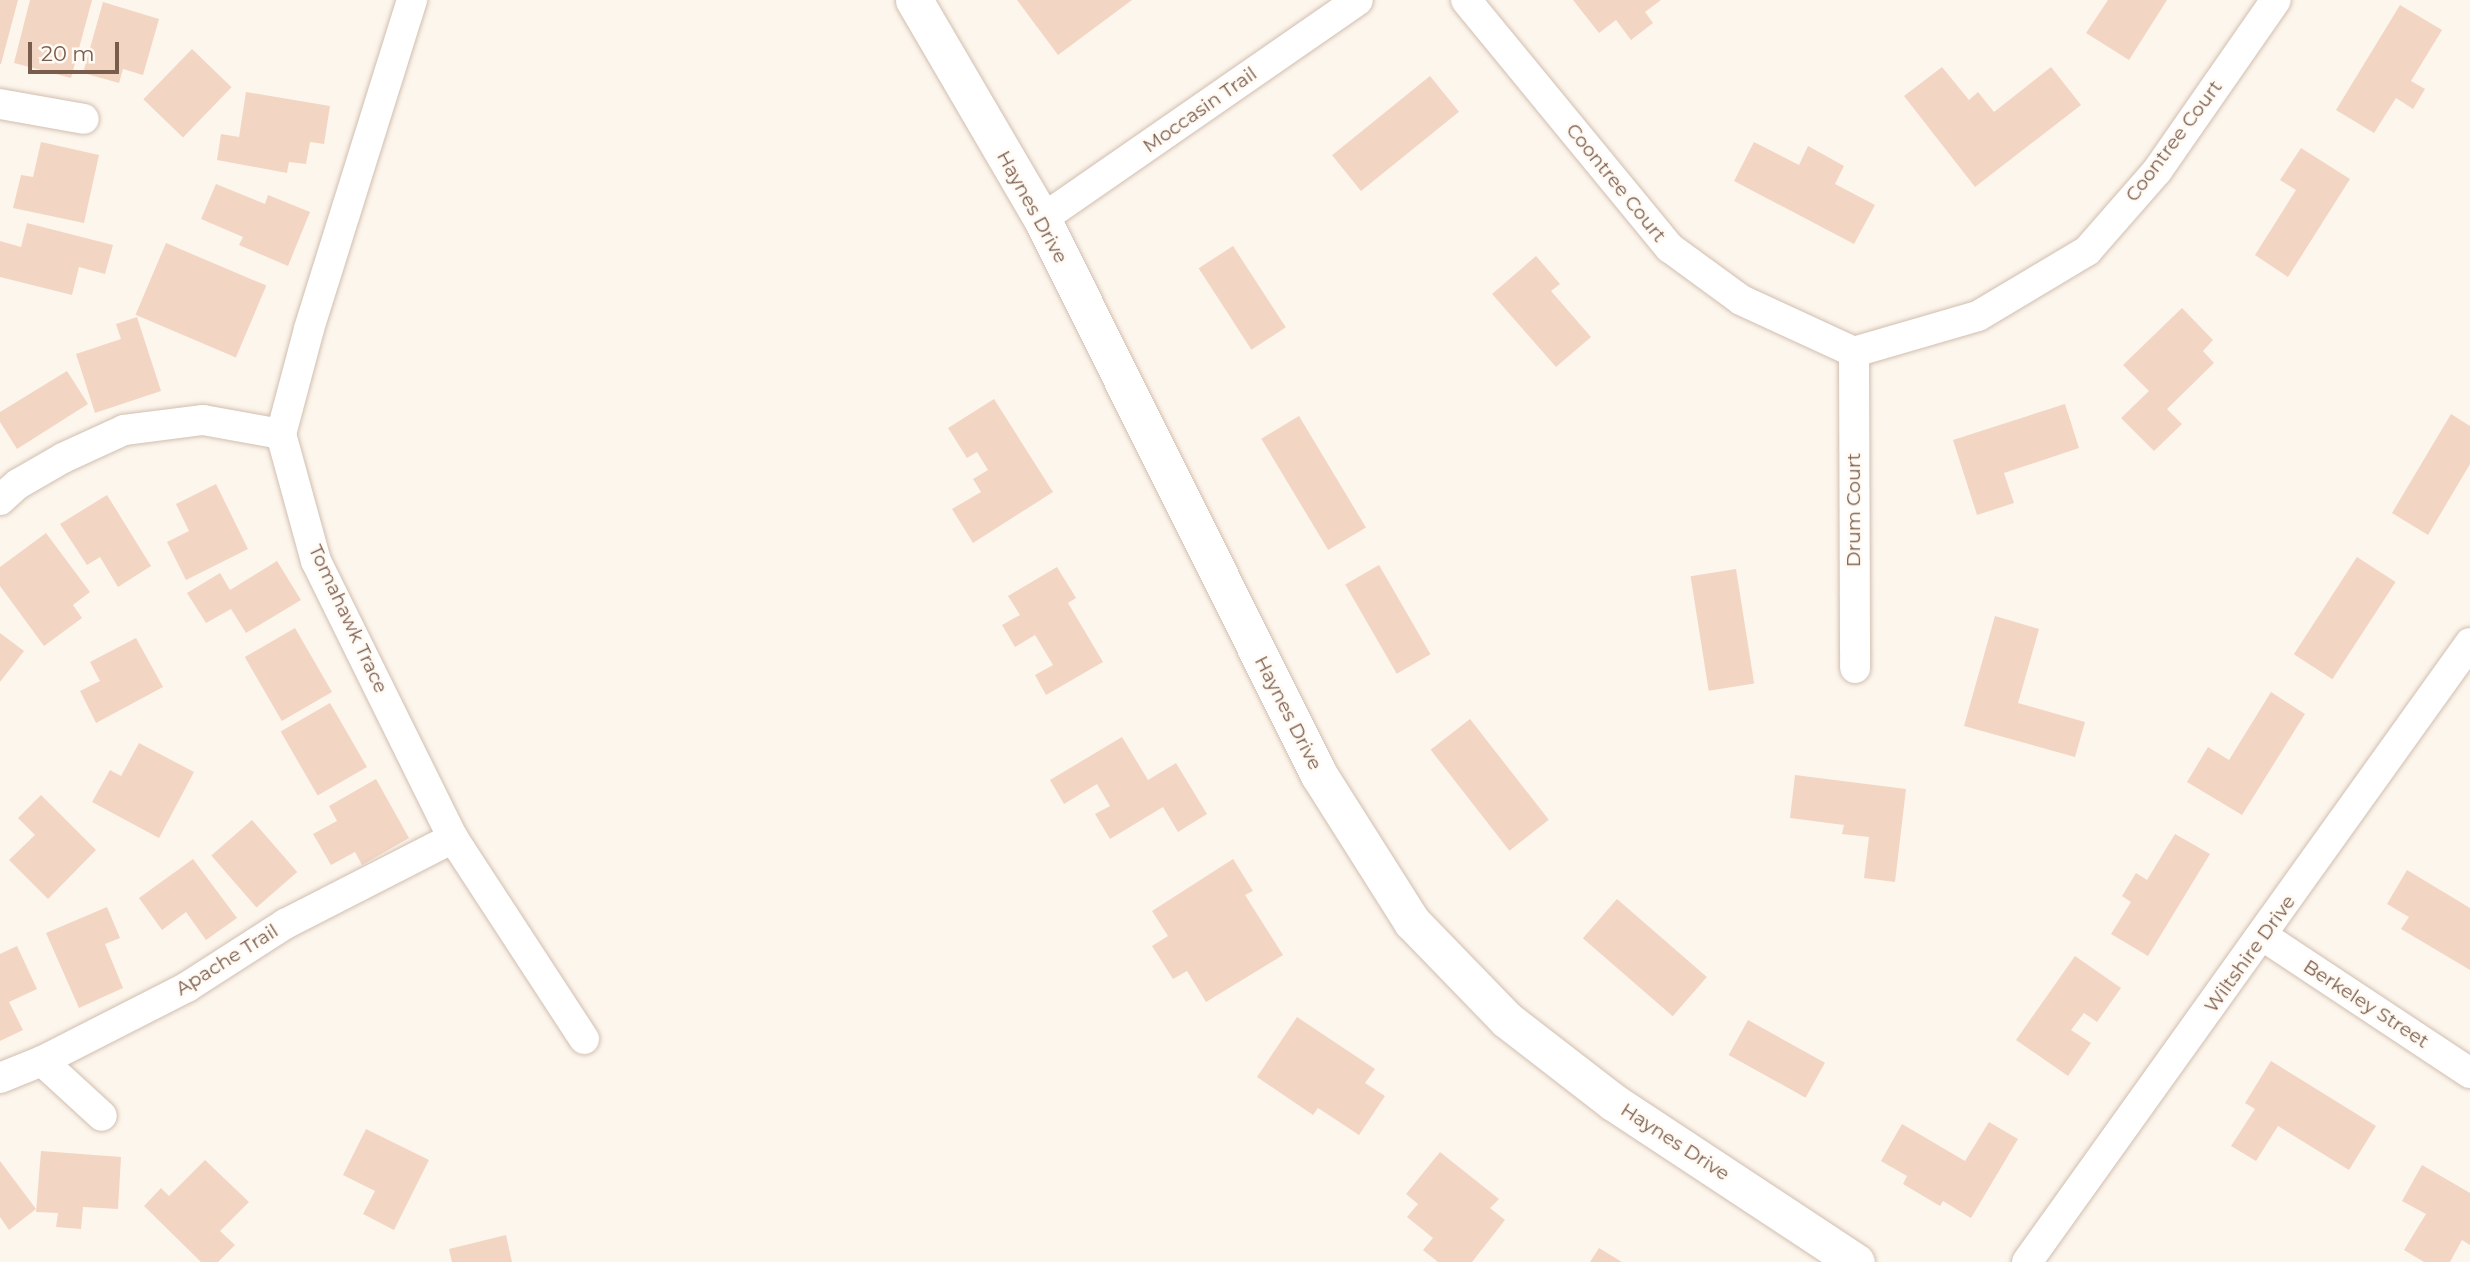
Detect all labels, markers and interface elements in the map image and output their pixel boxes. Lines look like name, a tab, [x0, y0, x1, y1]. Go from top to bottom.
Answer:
scale bar	[32, 28, 122, 72]
text: 20 m	[41, 41, 95, 66]
street label: Moccasin Trail	[1139, 62, 1261, 158]
street label: Coontree Court	[2121, 76, 2227, 206]
street label: Coontree Court	[1561, 119, 1671, 247]
street label: Haynes Drive	[992, 147, 1072, 267]
street label: Drum Court	[1843, 453, 1865, 567]
street label: Tomahawk Trace	[304, 541, 392, 697]
street label: Haynes Drive	[1249, 652, 1327, 774]
street label: Wiltshire Drive	[2200, 891, 2300, 1017]
street label: Apache Trail	[172, 919, 282, 1001]
street label: Berkeley Street	[2299, 955, 2433, 1053]
street label: Haynes Drive	[1616, 1098, 1734, 1186]

